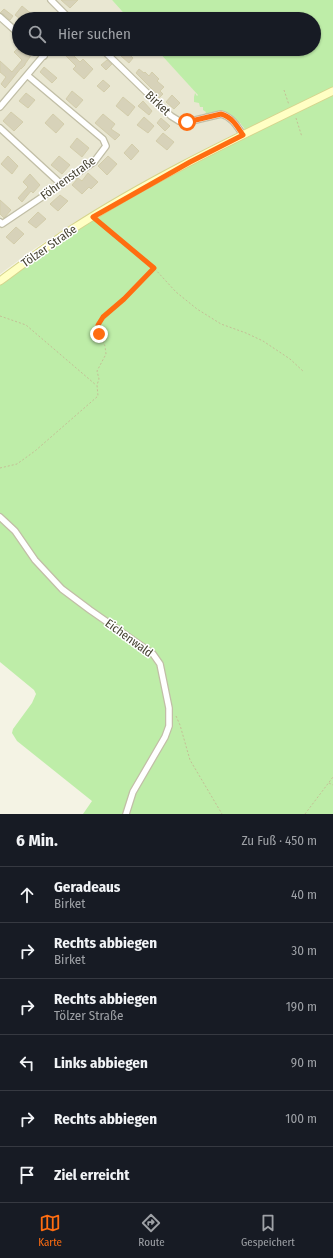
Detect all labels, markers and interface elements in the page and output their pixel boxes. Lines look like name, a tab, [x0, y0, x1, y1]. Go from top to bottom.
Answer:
search box	[12, 12, 321, 56]
icon: search	[26, 23, 48, 45]
text: Hier suchen	[58, 25, 131, 43]
street label: Birket	[143, 88, 173, 118]
route start	[178, 113, 196, 131]
street label: Föhrenstraße	[38, 153, 98, 203]
street label: Tölzer Straße	[19, 222, 79, 270]
route end	[90, 325, 108, 343]
street label: Eichenwald	[102, 616, 156, 660]
text: 6 Min.	[16, 830, 58, 851]
text: Zu Fuß · 450 m	[241, 833, 317, 848]
text: Geradeaus	[54, 878, 120, 896]
icon: ahead	[16, 884, 38, 906]
text: 40 m	[291, 887, 317, 902]
text: Birket	[54, 896, 86, 911]
text: Rechts abbiegen	[54, 934, 157, 952]
icon: right	[16, 940, 38, 962]
text: 30 m	[291, 943, 317, 958]
text: Birket	[54, 952, 86, 967]
text: Rechts abbiegen	[54, 990, 157, 1008]
icon: right	[16, 996, 38, 1018]
text: 190 m	[286, 999, 317, 1014]
text: Tölzer Straße	[54, 1008, 123, 1023]
icon: left	[16, 1052, 38, 1074]
text: Links abbiegen	[54, 1054, 148, 1072]
text: 90 m	[291, 1055, 317, 1070]
icon: right	[16, 1108, 38, 1130]
text: Rechts abbiegen	[54, 1110, 157, 1128]
text: 100 m	[285, 1111, 317, 1126]
icon: arrive	[16, 1164, 38, 1186]
text: Ziel erreicht	[54, 1166, 129, 1184]
tab: Karte	[38, 1212, 62, 1249]
tab: Route	[138, 1212, 165, 1249]
tab: Gespeichert	[241, 1212, 295, 1249]

